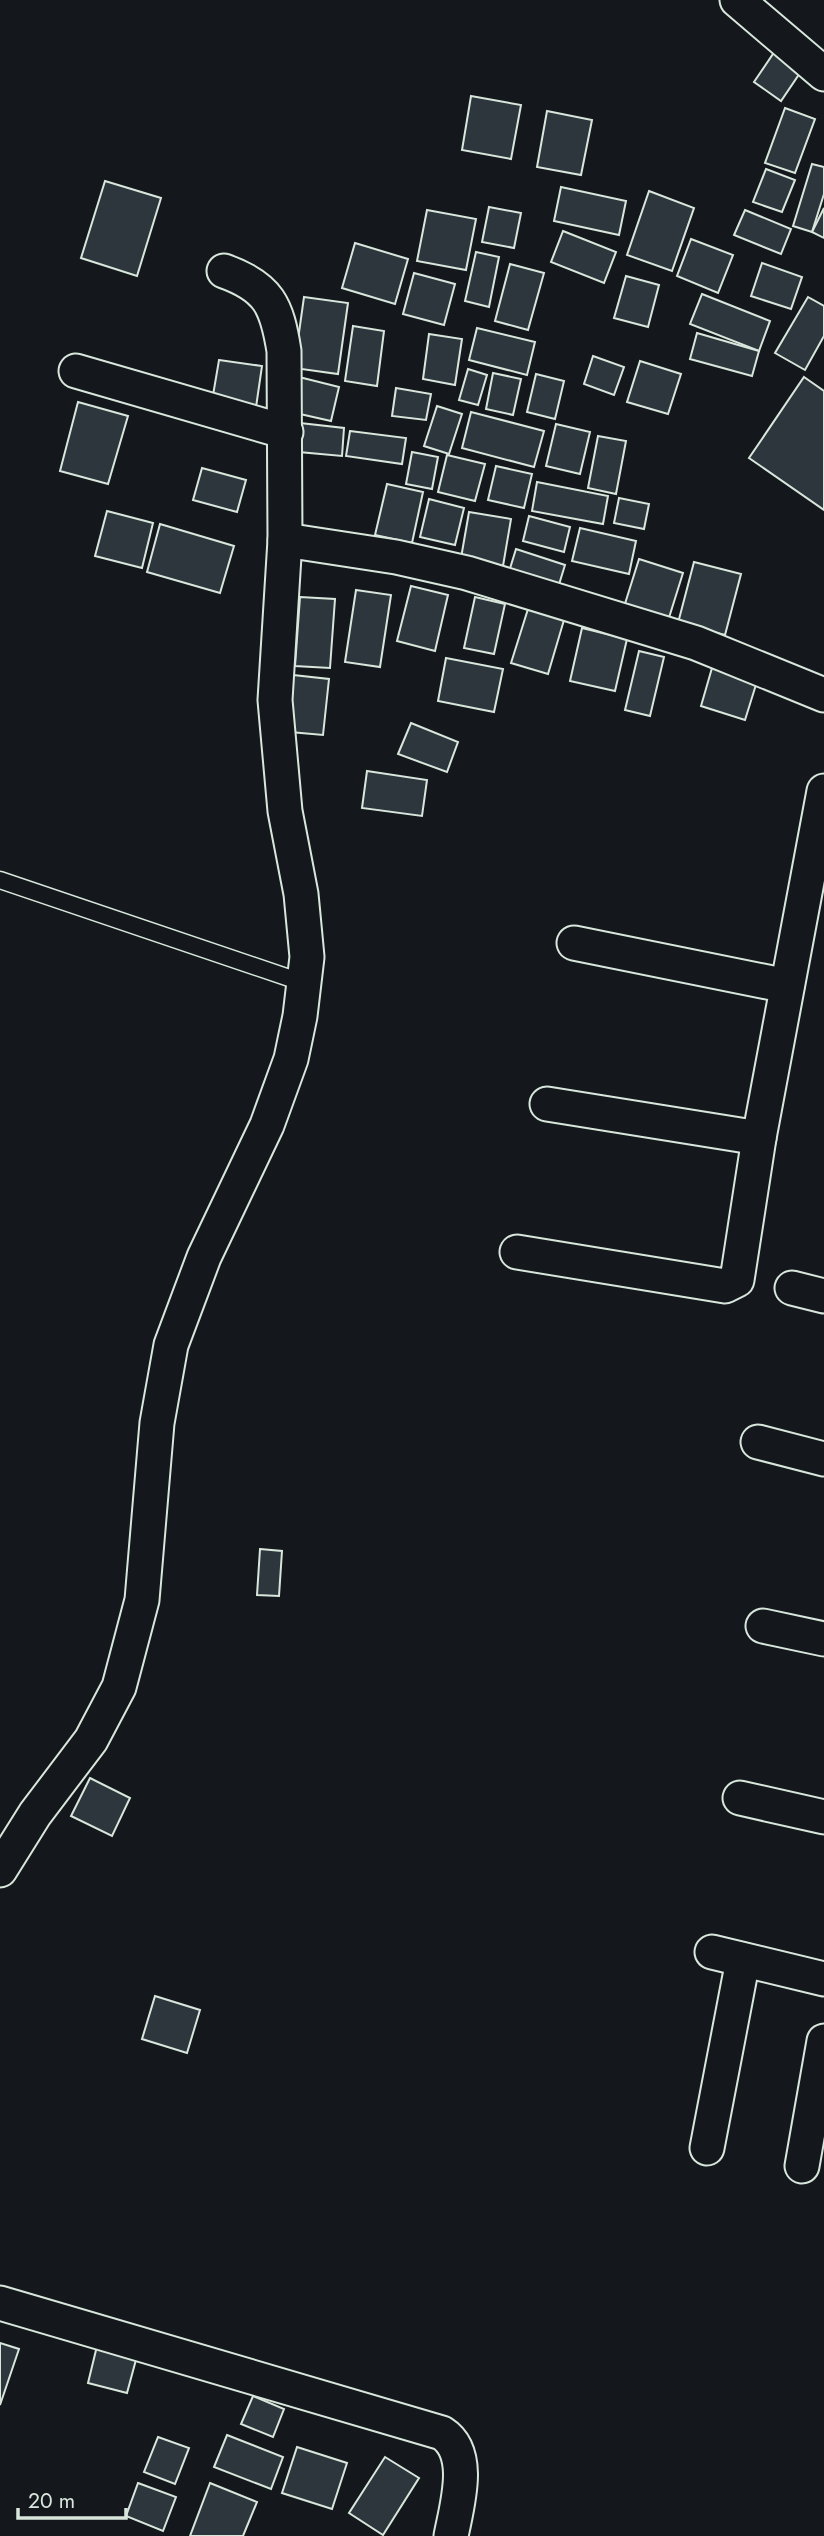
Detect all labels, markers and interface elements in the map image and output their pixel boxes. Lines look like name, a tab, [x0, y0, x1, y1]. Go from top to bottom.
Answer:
scale bar	[18, 2476, 126, 2520]
text: 20 m	[28, 2486, 75, 2516]

